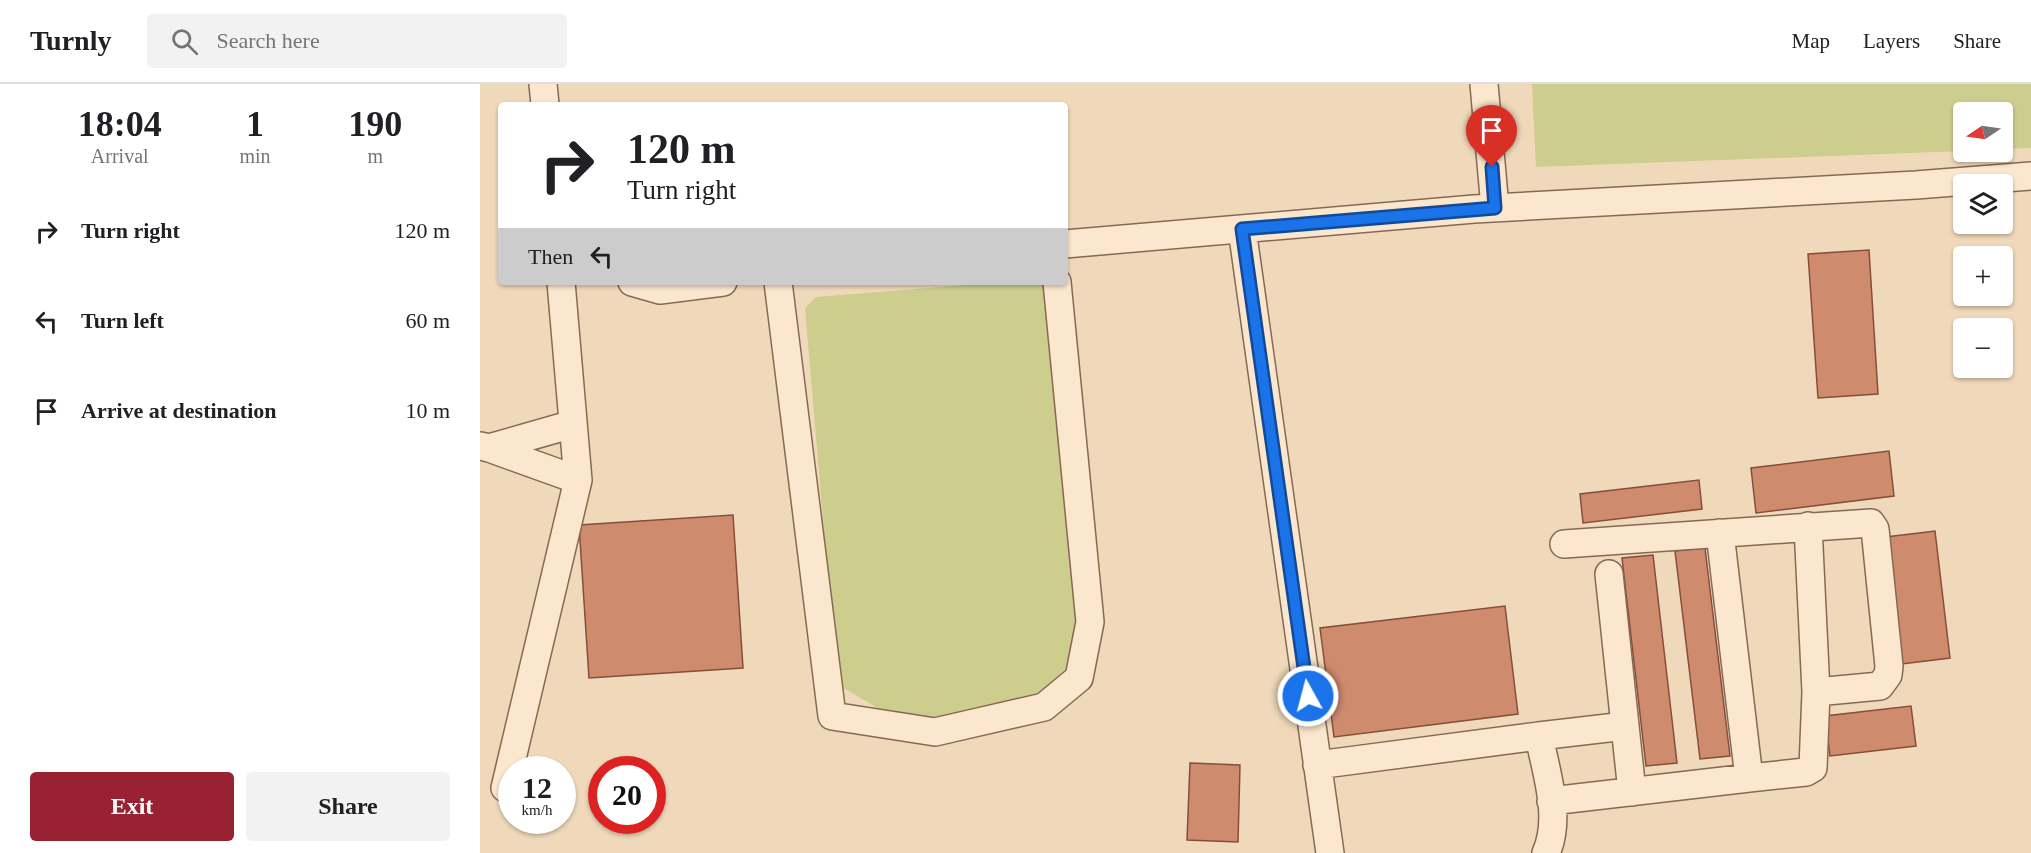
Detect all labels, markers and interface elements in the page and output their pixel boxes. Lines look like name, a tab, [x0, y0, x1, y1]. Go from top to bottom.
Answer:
search box	[147, 14, 567, 68]
text: Turnly	[30, 25, 111, 56]
icon: search	[168, 25, 201, 58]
text: Search here	[216, 28, 320, 53]
text: Map	[1792, 29, 1830, 53]
text: Layers	[1863, 29, 1920, 53]
text: Share	[1953, 29, 2001, 53]
north arrow	[1953, 102, 2013, 162]
map controls	[1953, 102, 2013, 378]
text: 18:04	[78, 104, 162, 144]
text: 1	[246, 104, 264, 144]
text: 190	[348, 104, 402, 144]
pin	[1466, 105, 1517, 167]
icon: arrive	[1475, 114, 1508, 147]
icon: right	[528, 126, 606, 204]
text: 120 m	[627, 126, 736, 172]
text: Arrival	[91, 145, 149, 167]
text: min	[239, 145, 271, 167]
text: m	[368, 145, 383, 167]
button: layers	[1953, 174, 2013, 234]
text: Turn right	[627, 175, 736, 205]
icon: right	[30, 215, 63, 248]
text: Turn right	[81, 218, 180, 243]
text: 120 m	[394, 218, 450, 243]
icon: left	[585, 240, 618, 273]
text: Then	[528, 244, 573, 269]
button: +	[1953, 246, 2013, 306]
icon: left	[30, 305, 63, 338]
text: Turn left	[81, 308, 164, 333]
text: 60 m	[405, 308, 450, 333]
button: −	[1953, 318, 2013, 378]
icon: arrive	[30, 395, 63, 428]
text: Arrive at destination	[81, 398, 277, 423]
text: 10 m	[405, 398, 450, 423]
position arrow	[1276, 664, 1340, 728]
speed limit sign: 20	[588, 756, 666, 834]
text: 12	[522, 771, 552, 804]
button: Exit	[30, 772, 234, 841]
button: Share	[246, 772, 450, 841]
text: km/h	[522, 802, 552, 818]

